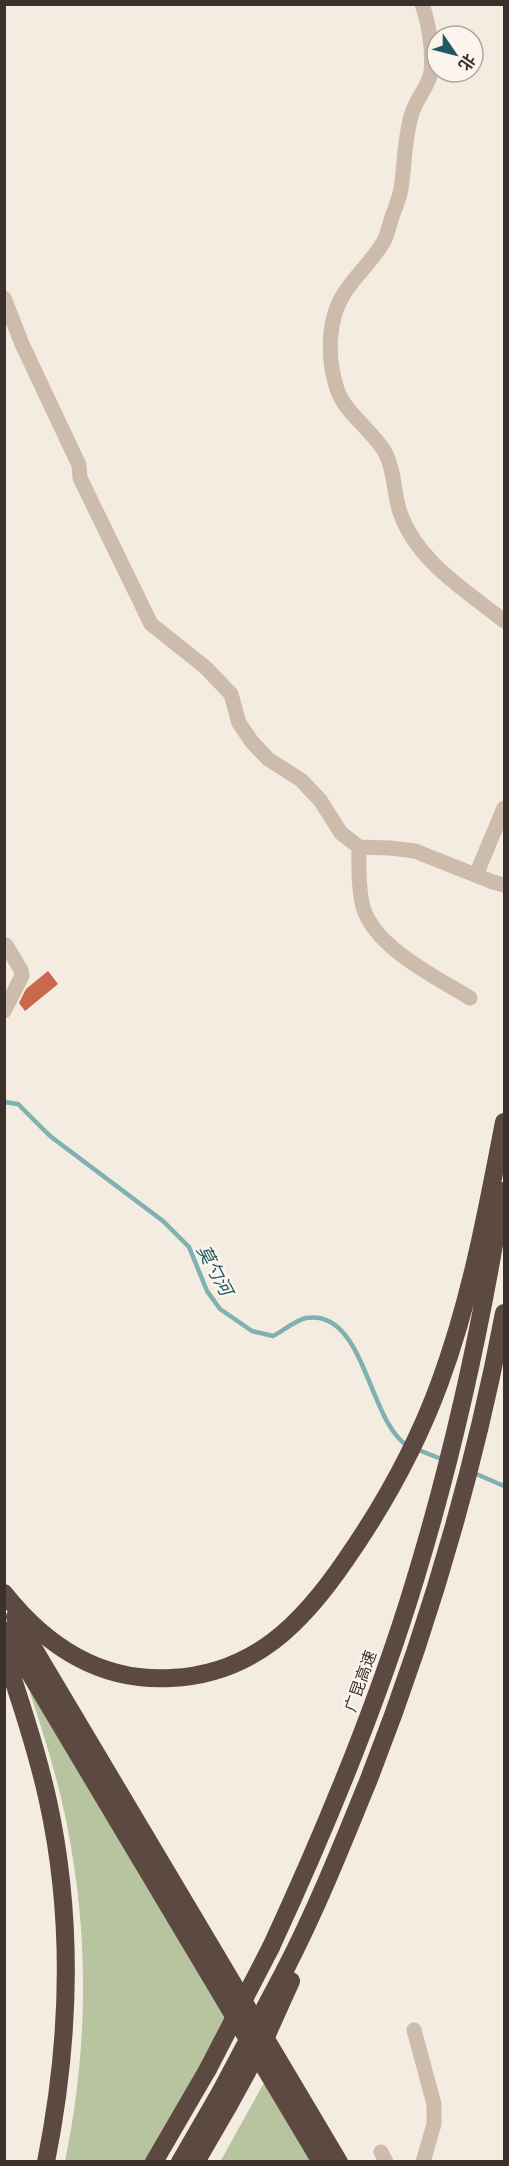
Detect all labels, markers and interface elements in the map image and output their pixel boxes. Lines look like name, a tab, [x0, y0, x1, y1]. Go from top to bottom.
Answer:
north arrow	[425, 24, 485, 84]
text: 北	[455, 50, 480, 75]
water label: 莫勺河	[192, 1241, 239, 1302]
street label: 广昆高速	[340, 1648, 380, 1714]

